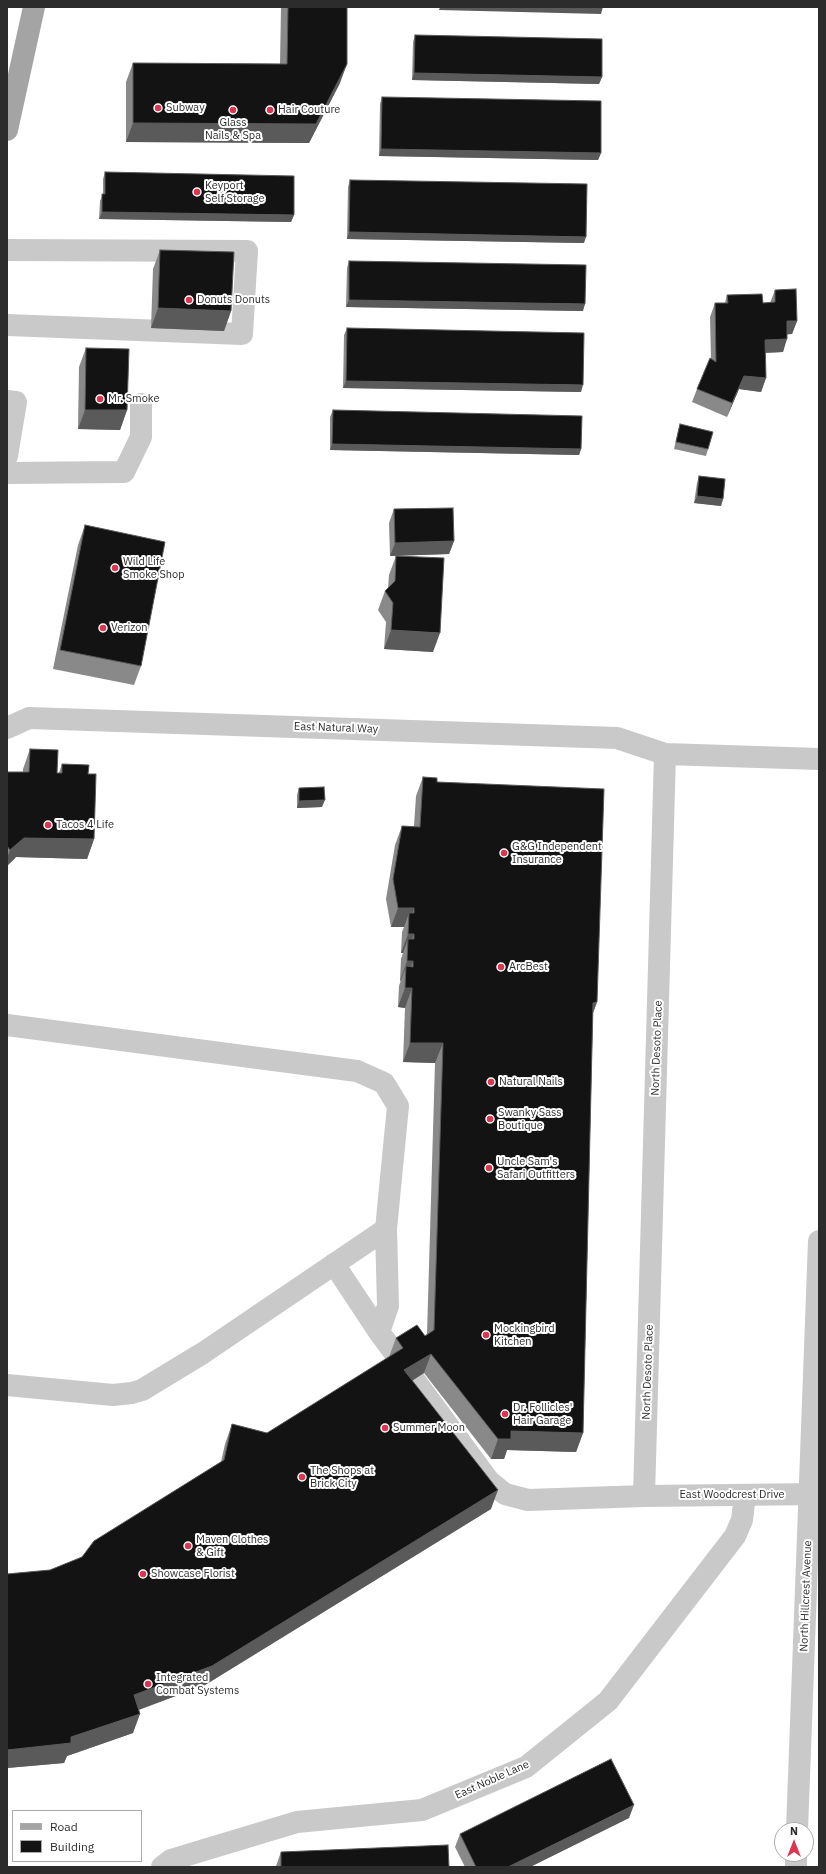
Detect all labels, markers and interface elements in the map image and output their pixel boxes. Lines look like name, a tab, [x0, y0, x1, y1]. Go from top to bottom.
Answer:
place label: Subway	[166, 101, 205, 115]
marker: Subway	[153, 103, 163, 113]
place label: Hair Couture	[278, 103, 340, 117]
marker: Glass Nails & Spa	[228, 105, 238, 115]
marker: Hair Couture	[265, 105, 275, 115]
place label: Glass Nails & Spa	[205, 116, 261, 142]
place label: Keyport Self Storage	[205, 179, 265, 205]
marker: Keyport Self Storage	[192, 187, 202, 197]
place label: Donuts Donuts	[197, 293, 270, 307]
marker: Donuts Donuts	[184, 295, 194, 305]
place label: Mr. Smoke	[108, 392, 159, 406]
marker: Mr. Smoke	[95, 394, 105, 404]
place label: Wild Life Smoke Shop	[123, 555, 185, 581]
marker: Wild Life Smoke Shop	[110, 563, 120, 573]
place label: Verizon	[111, 621, 148, 635]
marker: Verizon	[98, 623, 108, 633]
street label: East Natural Way	[294, 720, 378, 736]
place label: Tacos 4 Life	[56, 818, 114, 832]
marker: Tacos 4 Life	[43, 820, 53, 830]
place label: G&G Independent Insurance	[512, 840, 602, 866]
marker: G&G Independent Insurance	[499, 848, 509, 858]
place label: ArcBest	[509, 960, 548, 974]
marker: ArcBest	[496, 962, 506, 972]
street label: North Desoto Place	[649, 1000, 665, 1096]
place label: Natural Nails	[499, 1075, 563, 1089]
marker: Natural Nails	[486, 1077, 496, 1087]
place label: Swanky Sass Boutique	[498, 1106, 562, 1132]
marker: Swanky Sass Boutique	[485, 1114, 495, 1124]
place label: Uncle Sam's Safari Outfitters	[497, 1155, 575, 1181]
marker: Uncle Sam's Safari Outfitters	[484, 1163, 494, 1173]
place label: Mockingbird Kitchen	[494, 1322, 555, 1348]
street label: North Desoto Place	[640, 1324, 656, 1420]
marker: Mockingbird Kitchen	[481, 1330, 491, 1340]
place label: Dr. Follicles' Hair Garage	[513, 1401, 572, 1427]
marker: Dr. Follicles' Hair Garage	[500, 1409, 510, 1419]
place label: Summer Moon	[393, 1421, 465, 1435]
marker: Summer Moon	[380, 1423, 390, 1433]
place label: The Shops at Brick City	[310, 1464, 374, 1490]
marker: The Shops at Brick City	[297, 1472, 307, 1482]
street label: East Woodcrest Drive	[679, 1488, 785, 1502]
place label: Maven Clothes & Gift	[196, 1533, 268, 1559]
street label: North Hillcrest Avenue	[797, 1540, 815, 1652]
marker: Maven Clothes & Gift	[183, 1541, 193, 1551]
place label: Showcase Florist	[151, 1567, 235, 1581]
marker: Showcase Florist	[138, 1569, 148, 1579]
place label: Integrated Combat Systems	[156, 1671, 239, 1697]
marker: Integrated Combat Systems	[143, 1679, 153, 1689]
street label: East Noble Lane	[453, 1758, 531, 1802]
legend	[12, 1810, 142, 1862]
text: Road	[50, 1819, 78, 1834]
north arrow	[774, 1822, 814, 1862]
text: N	[790, 1824, 798, 1838]
text: Building	[50, 1839, 94, 1854]

